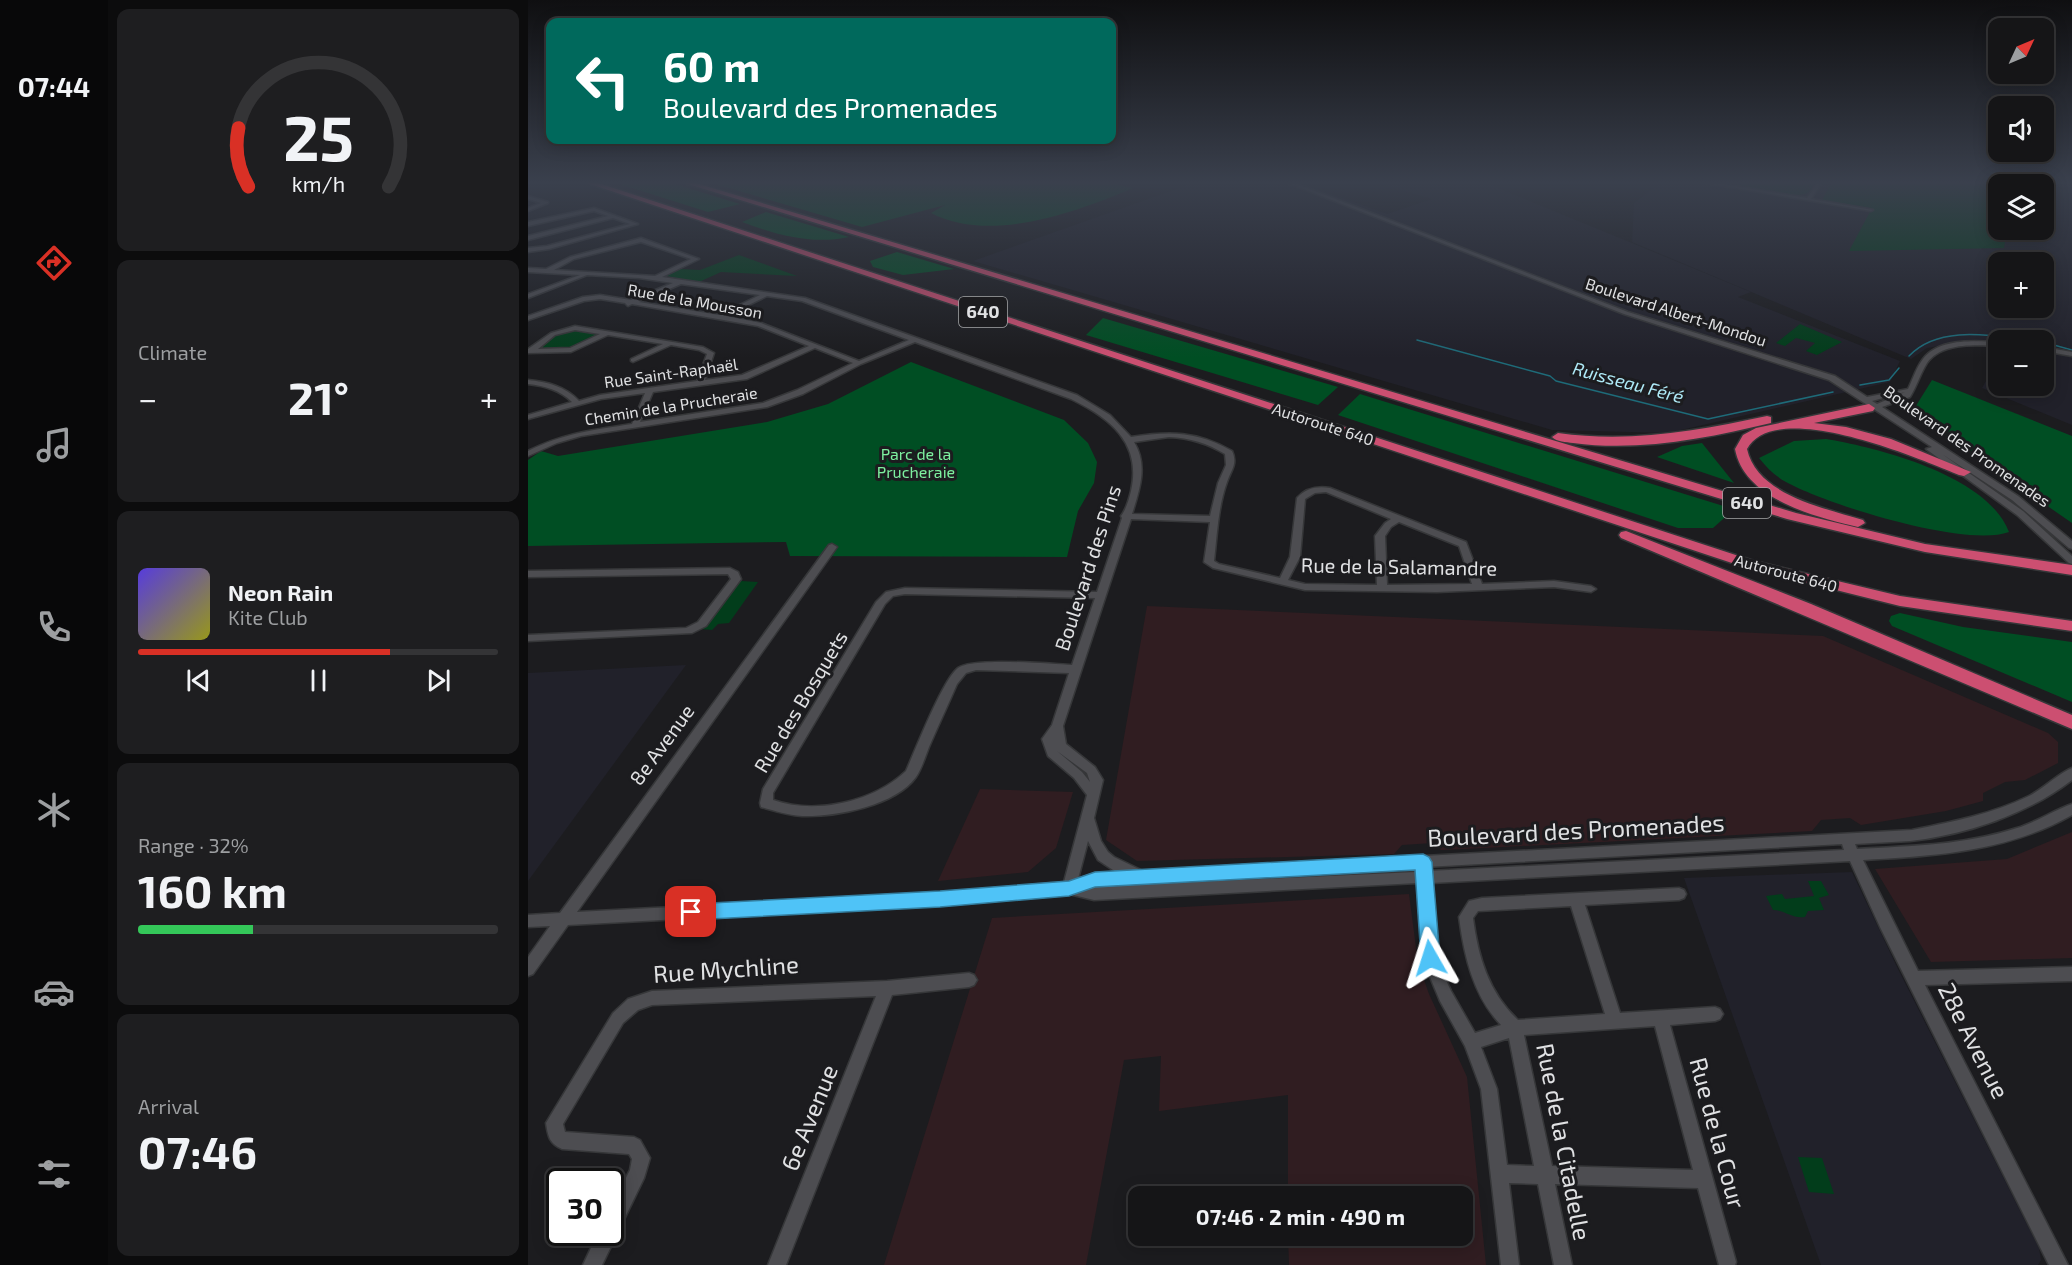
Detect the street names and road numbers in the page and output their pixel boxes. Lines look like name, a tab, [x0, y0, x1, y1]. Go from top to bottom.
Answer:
street label: Boulevard Albert-Mondou	[1583, 273, 1769, 350]
street label: Rue de la Mousson	[626, 279, 764, 322]
road number: 640	[959, 297, 1007, 327]
street label: Rue Saint-Raphaël	[603, 354, 739, 391]
street label: Boulevard des Promenades	[1881, 381, 2054, 510]
street label: Chemin de la Prucheraie	[583, 382, 759, 429]
street label: Autoroute 640	[1270, 398, 1376, 449]
street label: Boulevard des Pins	[1049, 482, 1125, 653]
road number: 640	[1723, 488, 1771, 518]
street label: Autoroute 640	[1733, 550, 1840, 595]
street label: Rue de la Salamandre	[1301, 552, 1497, 580]
street label: Rue des Bosquets	[748, 626, 852, 777]
street label: 8e Avenue	[624, 699, 698, 789]
street label: Boulevard des Promenades	[1427, 807, 1725, 852]
street label: Rue Mychline	[652, 949, 800, 988]
street label: 28e Avenue	[1933, 978, 2016, 1103]
street label: Rue de la Citadelle	[1531, 1041, 1598, 1243]
street label: Rue de la Cour	[1684, 1054, 1753, 1212]
street label: 6e Avenue	[774, 1060, 843, 1175]

